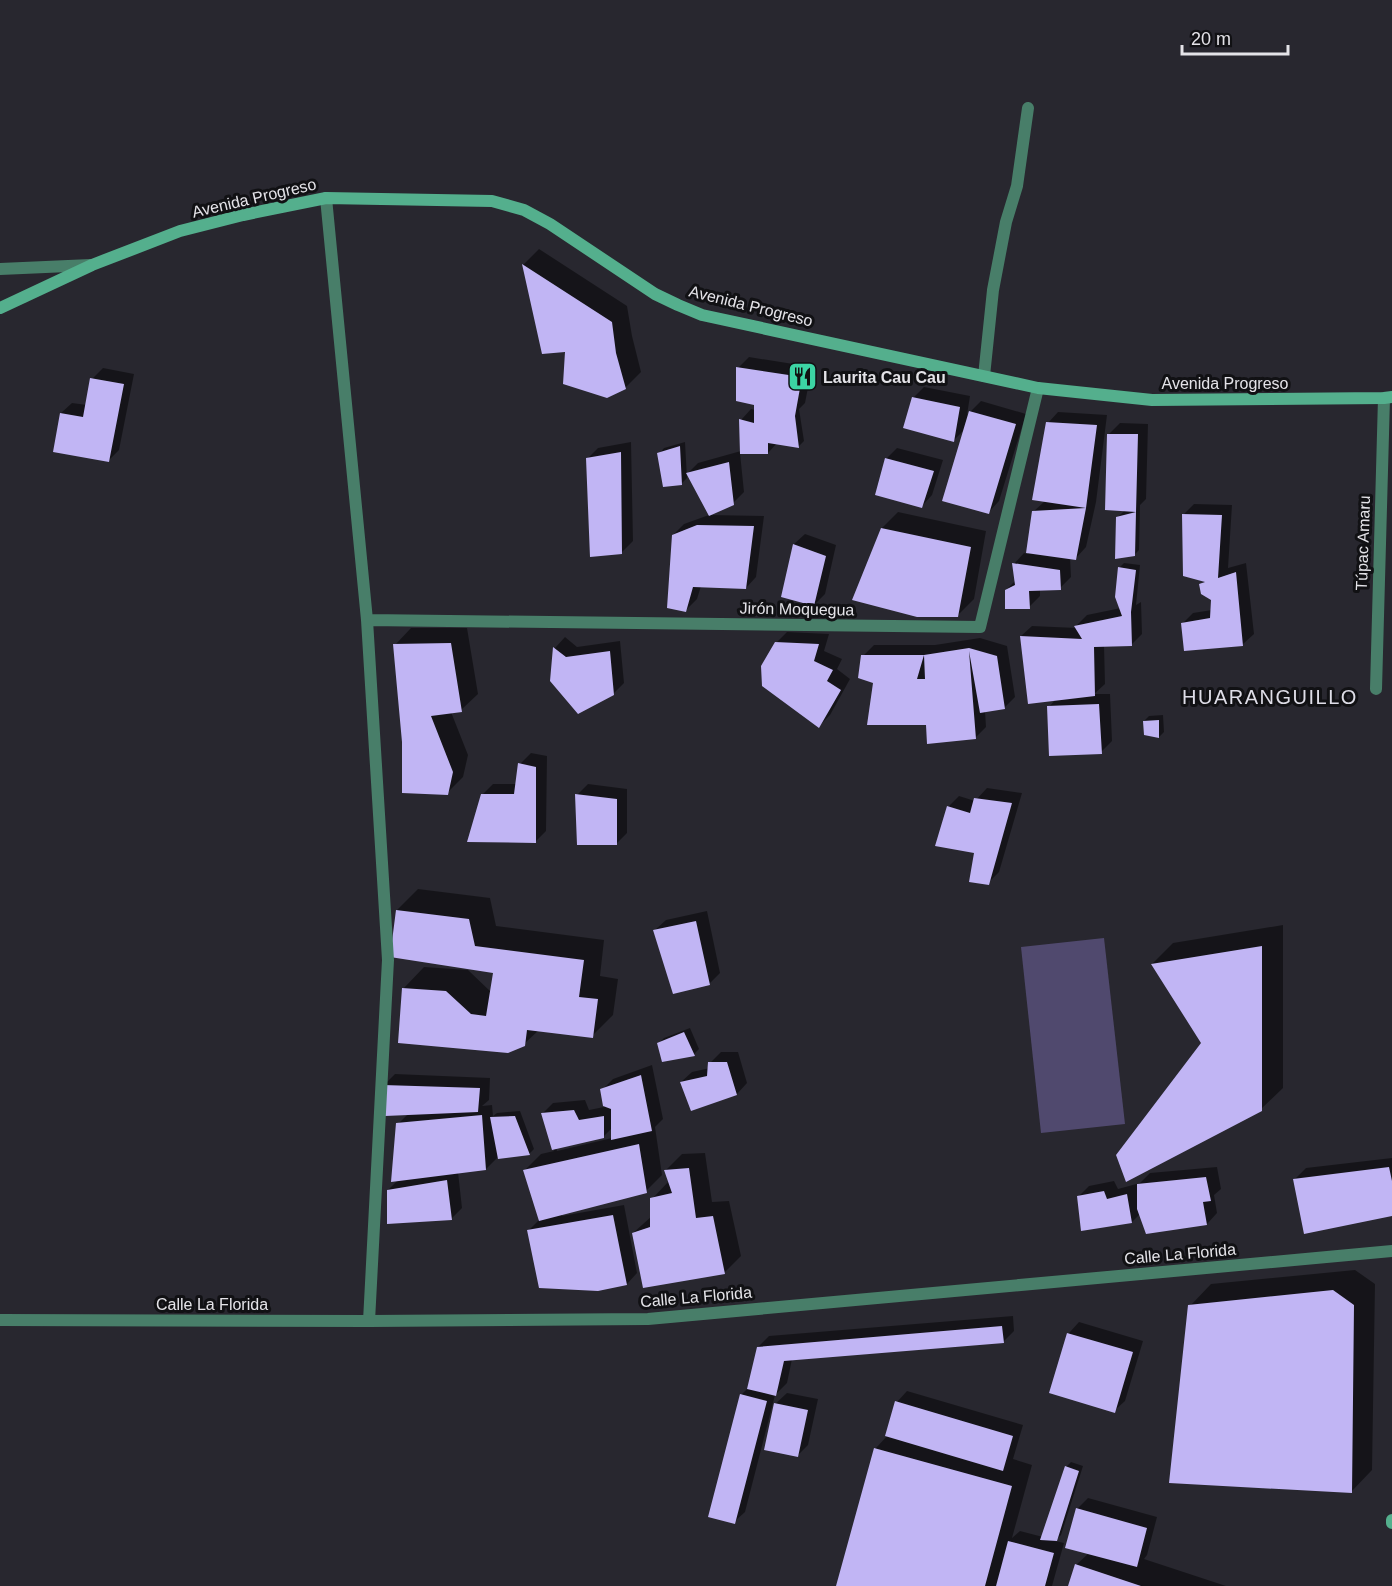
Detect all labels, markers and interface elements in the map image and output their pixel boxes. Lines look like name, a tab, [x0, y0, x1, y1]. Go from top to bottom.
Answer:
scale bar	[1182, 18, 1288, 56]
text: 20 m	[1191, 29, 1231, 49]
street label: Avenida Progreso	[190, 175, 318, 221]
street label: Avenida Progreso	[687, 282, 815, 330]
restaurant icon: Laurita Cau Cau	[786, 361, 818, 393]
place label: Laurita Cau Cau	[823, 369, 946, 386]
street label: Avenida Progreso	[1162, 375, 1289, 392]
street label: Túpac Amaru	[1353, 495, 1373, 591]
street label: Jirón Moquegua	[739, 599, 855, 619]
district label: HUARANGUILLO	[1182, 686, 1358, 708]
street label: Calle La Florida	[1123, 1241, 1237, 1267]
street label: Calle La Florida	[639, 1284, 753, 1310]
street label: Calle La Florida	[156, 1296, 268, 1313]

